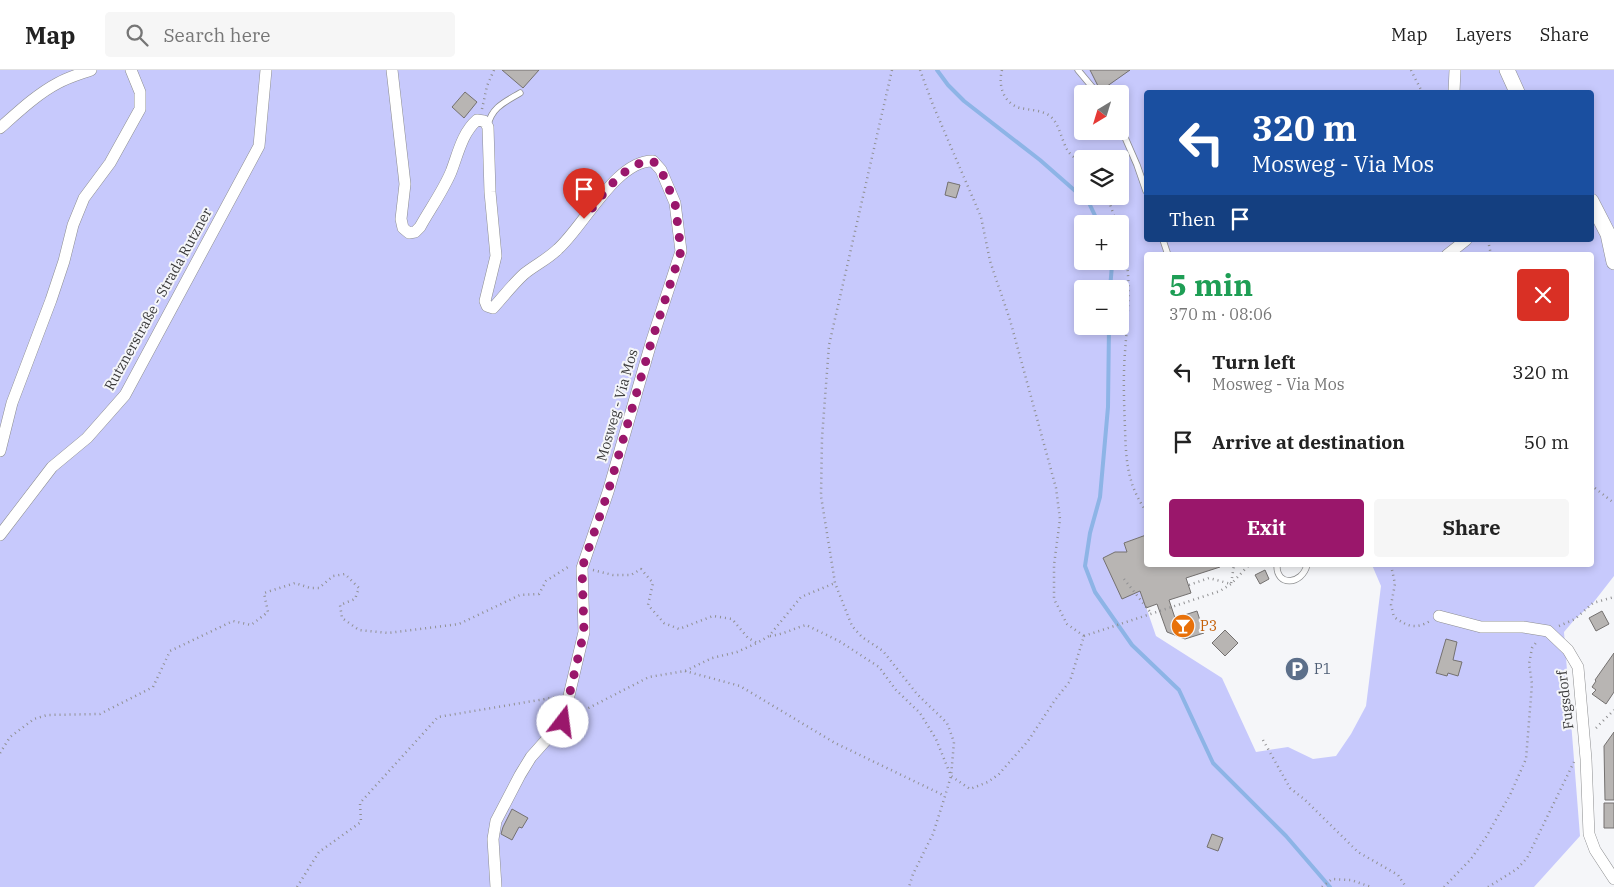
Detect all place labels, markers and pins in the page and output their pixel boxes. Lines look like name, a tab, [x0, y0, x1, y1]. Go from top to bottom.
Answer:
pin	[563, 168, 605, 219]
bar icon: P3	[1170, 613, 1196, 639]
place label: P3	[1200, 617, 1217, 635]
parking icon: P1	[1284, 656, 1310, 682]
place label: P1	[1314, 660, 1331, 678]

